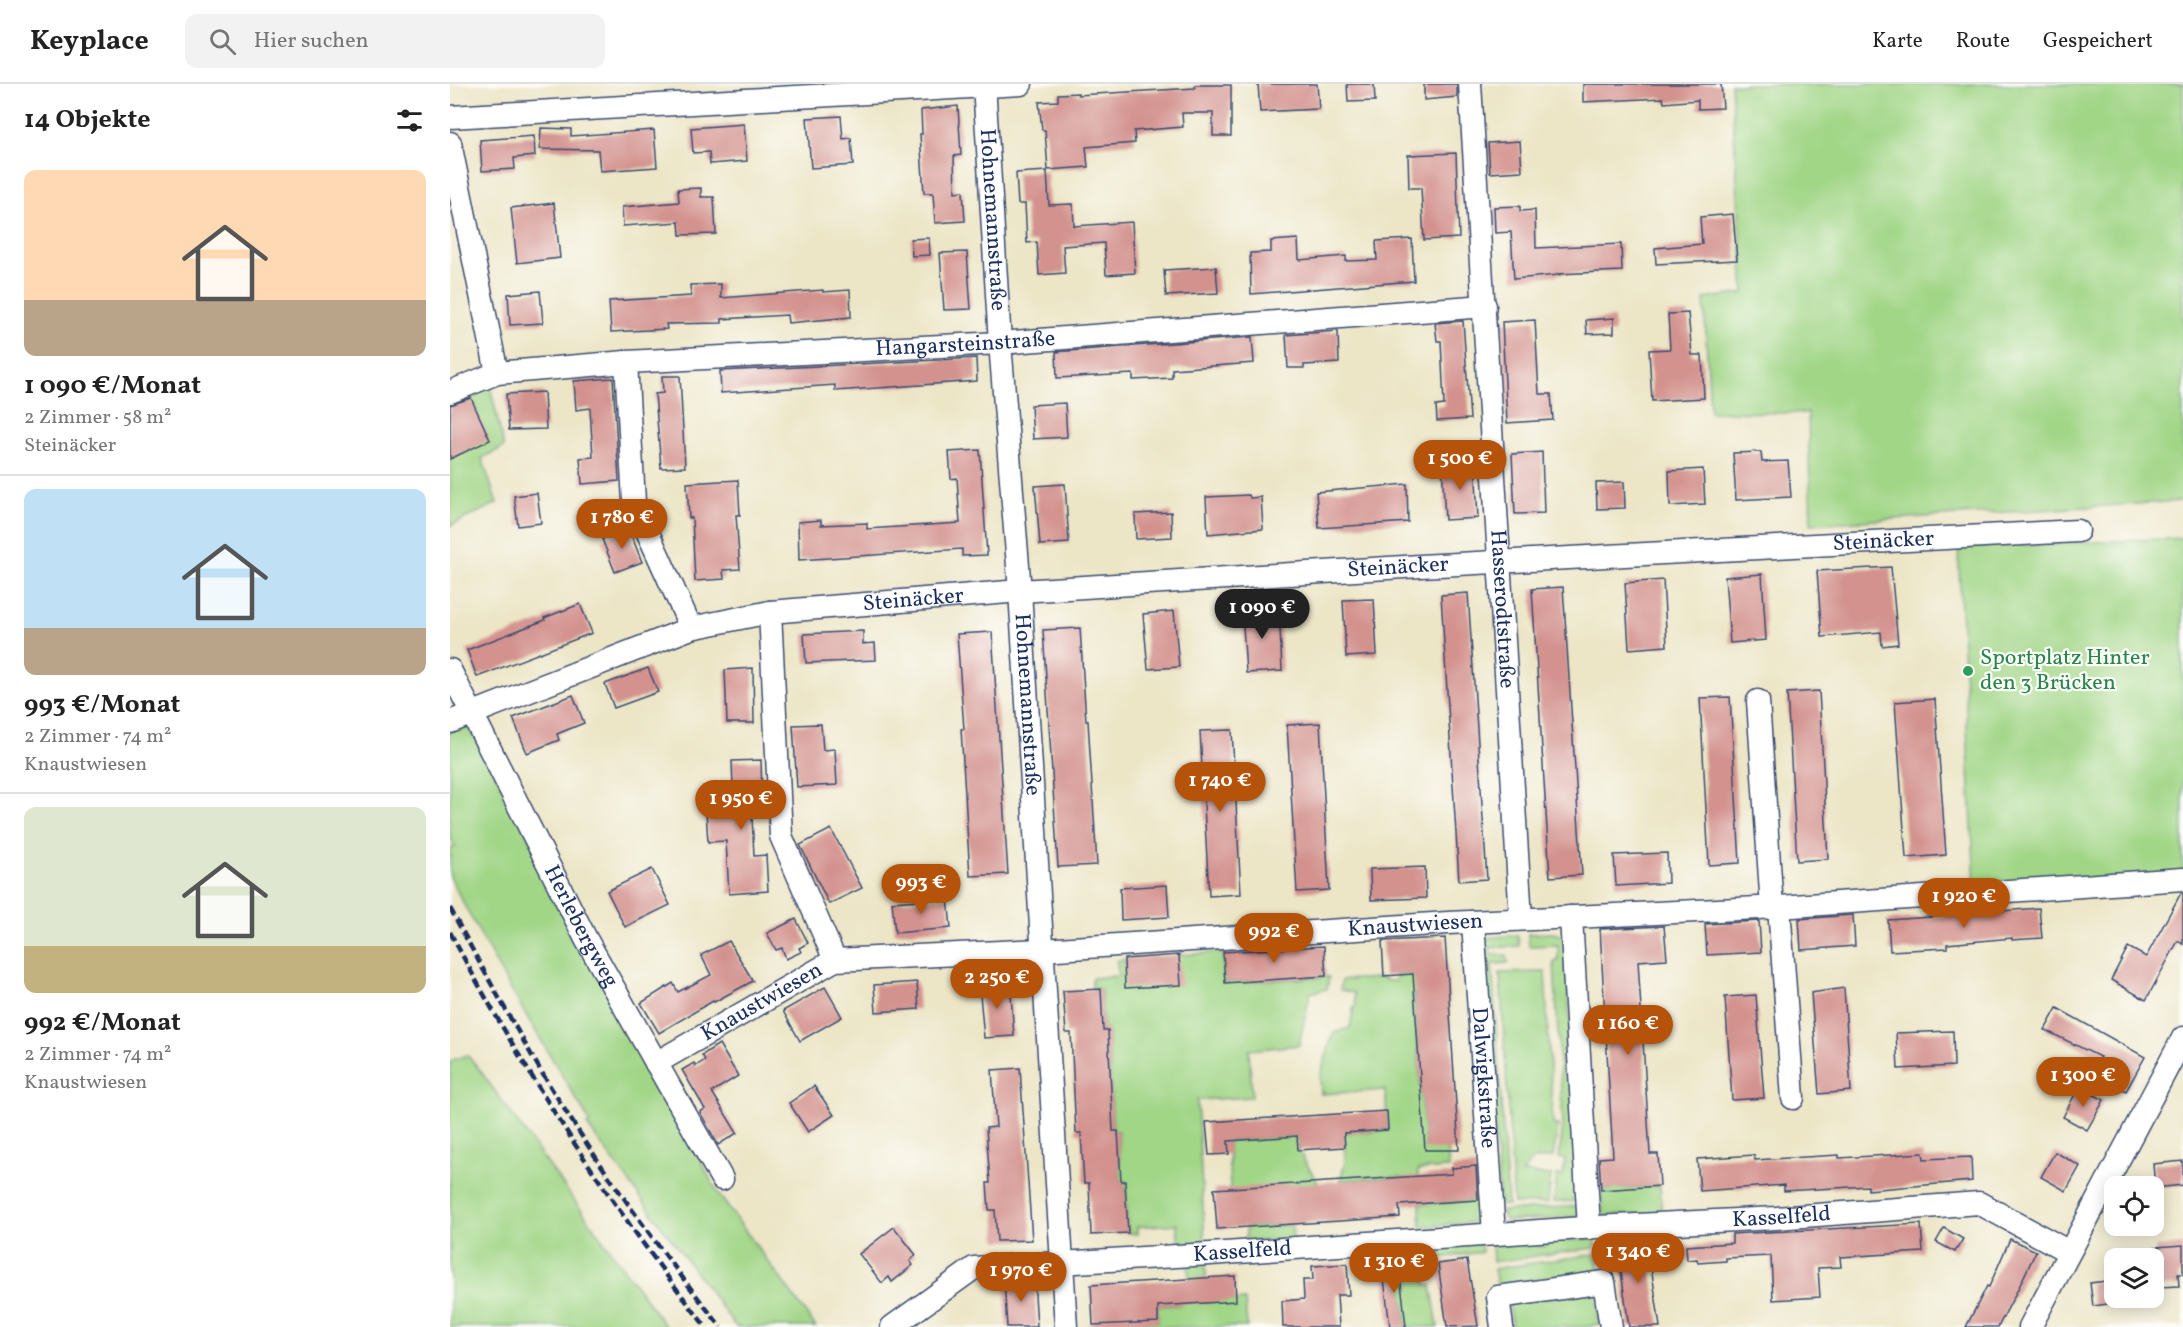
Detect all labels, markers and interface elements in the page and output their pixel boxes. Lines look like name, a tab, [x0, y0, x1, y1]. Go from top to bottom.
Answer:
search box	[185, 14, 605, 68]
text: Keyplace	[30, 22, 149, 61]
icon: search	[206, 25, 239, 58]
text: Hier suchen	[254, 26, 369, 57]
text: Karte	[1872, 27, 1923, 56]
text: Route	[1956, 27, 2010, 56]
text: Gespeichert	[2043, 27, 2153, 56]
text: 14 Objekte	[24, 102, 150, 138]
icon: filters	[393, 104, 426, 137]
street label: Hohnemannstraße	[971, 128, 1013, 312]
icon: home	[171, 209, 279, 317]
street label: Hangarsteinstraße	[875, 323, 1056, 365]
text: 1 090 €/Monat	[24, 368, 201, 404]
text: 2 Zimmer · 58 m²	[24, 404, 171, 432]
text: Steinäcker	[24, 432, 116, 460]
pin: 1 500 €	[1405, 440, 1515, 491]
text: 1 500 €	[1427, 445, 1493, 473]
pin: 1 780 €	[567, 499, 677, 550]
text: 1 780 €	[590, 504, 654, 532]
street label: Steinäcker	[1832, 523, 1935, 560]
icon: home	[171, 528, 279, 636]
street label: Hasserodtstraße	[1482, 529, 1522, 689]
street label: Steinäcker	[1346, 549, 1450, 586]
street label: Steinäcker	[861, 580, 965, 620]
pin: 1 090 €	[1207, 589, 1317, 640]
text: 1 090 €	[1229, 594, 1295, 622]
street label: Hohnemannstraße	[1006, 612, 1048, 796]
place label: Sportplatz Hinter den 3 Brücken	[1980, 643, 2150, 699]
marker: Sportplatz Hinter den 3 Brücken	[1961, 664, 1975, 678]
text: 993 €/Monat	[24, 687, 180, 723]
text: 2 Zimmer · 74 m²	[24, 723, 171, 751]
text: Knaustwiesen	[24, 751, 147, 779]
pin: 1 740 €	[1165, 762, 1275, 813]
text: 1 740 €	[1189, 767, 1251, 795]
pin: 1 950 €	[686, 780, 796, 831]
text: 1 950 €	[709, 785, 773, 813]
icon: home	[171, 846, 279, 954]
street label: Herlebergweg	[536, 860, 626, 994]
pin: 993 €	[879, 864, 963, 915]
text: 993 €	[896, 869, 946, 897]
pin: 1 920 €	[1909, 878, 2019, 929]
text: 1 920 €	[1932, 883, 1996, 911]
street label: Knaustwiesen	[1347, 906, 1484, 945]
pin: 992 €	[1232, 913, 1316, 964]
text: 992 €	[1248, 918, 1300, 946]
street label: Knaustwiesen	[695, 955, 828, 1049]
pin: 2 250 €	[942, 959, 1052, 1010]
text: 2 250 €	[964, 964, 1030, 992]
text: 992 €/Monat	[24, 1005, 181, 1041]
pin: 1 160 €	[1573, 1005, 1683, 1056]
street label: Dalwigkstraße	[1463, 1006, 1504, 1149]
text: 1 160 €	[1597, 1010, 1659, 1038]
text: 2 Zimmer · 74 m²	[24, 1041, 171, 1069]
pin: 1 300 €	[2028, 1057, 2138, 1108]
text: 1 300 €	[2050, 1062, 2116, 1090]
text: Knaustwiesen	[24, 1069, 147, 1097]
map controls	[2104, 1176, 2164, 1308]
button: locate	[2104, 1176, 2164, 1236]
street label: Kasselfeld	[1731, 1199, 1832, 1236]
street label: Kasselfeld	[1192, 1233, 1293, 1270]
pin: 1 340 €	[1583, 1233, 1693, 1284]
text: 1 340 €	[1605, 1238, 1671, 1266]
pin: 1 310 €	[1339, 1243, 1449, 1294]
text: 1 310 €	[1363, 1248, 1425, 1276]
button: layers	[2104, 1248, 2164, 1308]
pin: 1 970 €	[966, 1252, 1076, 1303]
text: 1 970 €	[989, 1257, 1053, 1285]

